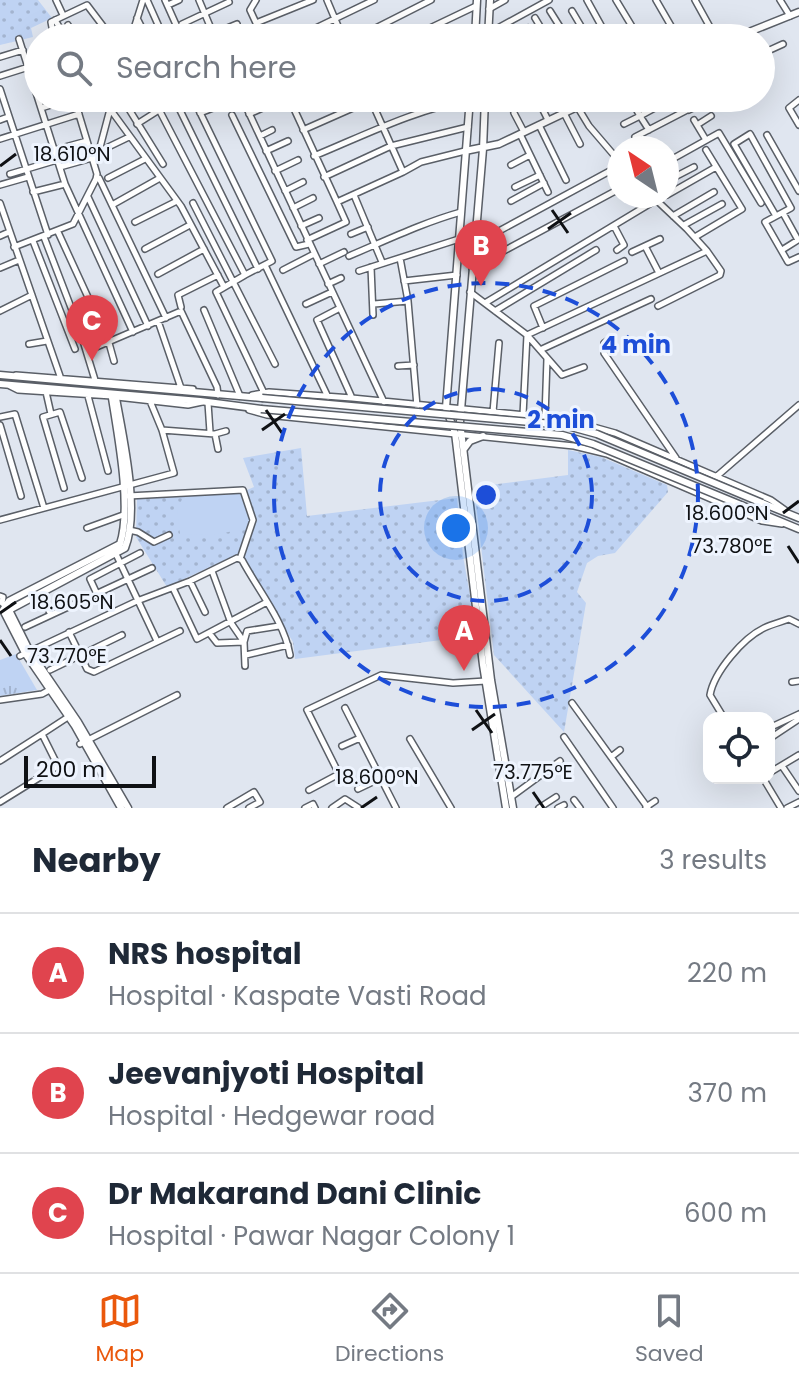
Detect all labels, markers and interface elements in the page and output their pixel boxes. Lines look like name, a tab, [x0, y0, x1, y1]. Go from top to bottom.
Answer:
search box	[24, 24, 775, 112]
icon: search	[52, 46, 96, 90]
text: Search here	[116, 46, 297, 89]
north arrow	[607, 136, 679, 208]
text: 18.610°N	[33, 140, 111, 168]
pin: B	[455, 220, 507, 286]
pin: C	[66, 295, 118, 361]
text: 4 min	[601, 328, 671, 361]
text: 2 min	[527, 403, 595, 436]
centre of rings	[472, 481, 500, 509]
text: 18.600°N	[685, 499, 769, 527]
your location	[436, 508, 476, 548]
text: 73.780°E	[691, 532, 773, 560]
text: 18.605°N	[30, 588, 114, 616]
pin: A	[438, 605, 490, 671]
text: 73.770°E	[27, 642, 107, 670]
map controls	[703, 712, 775, 784]
button: locate	[703, 712, 775, 784]
scale bar	[24, 752, 156, 788]
text: 200 m	[36, 754, 105, 785]
text: 73.775°E	[493, 758, 573, 786]
text: 18.600°N	[335, 763, 419, 791]
text: Nearby	[32, 836, 161, 884]
text: 3 results	[659, 842, 767, 878]
text: NRS hospital	[108, 932, 302, 975]
text: A	[48, 955, 68, 991]
text: 220 m	[687, 955, 767, 991]
text: Hospital · Kaspate Vasti Road	[108, 978, 487, 1014]
text: Jeevanjyoti Hospital	[108, 1052, 424, 1095]
text: B	[49, 1075, 67, 1111]
text: 370 m	[687, 1075, 767, 1111]
text: Hospital · Hedgewar road	[108, 1098, 435, 1134]
text: Dr Makarand Dani Clinic	[108, 1172, 481, 1215]
text: C	[48, 1195, 68, 1231]
text: 600 m	[684, 1195, 767, 1231]
text: Hospital · Pawar Nagar Colony 1	[108, 1218, 515, 1254]
tab: Map	[95, 1289, 144, 1370]
tab: Directions	[335, 1289, 444, 1370]
tab: Saved	[635, 1289, 704, 1370]

